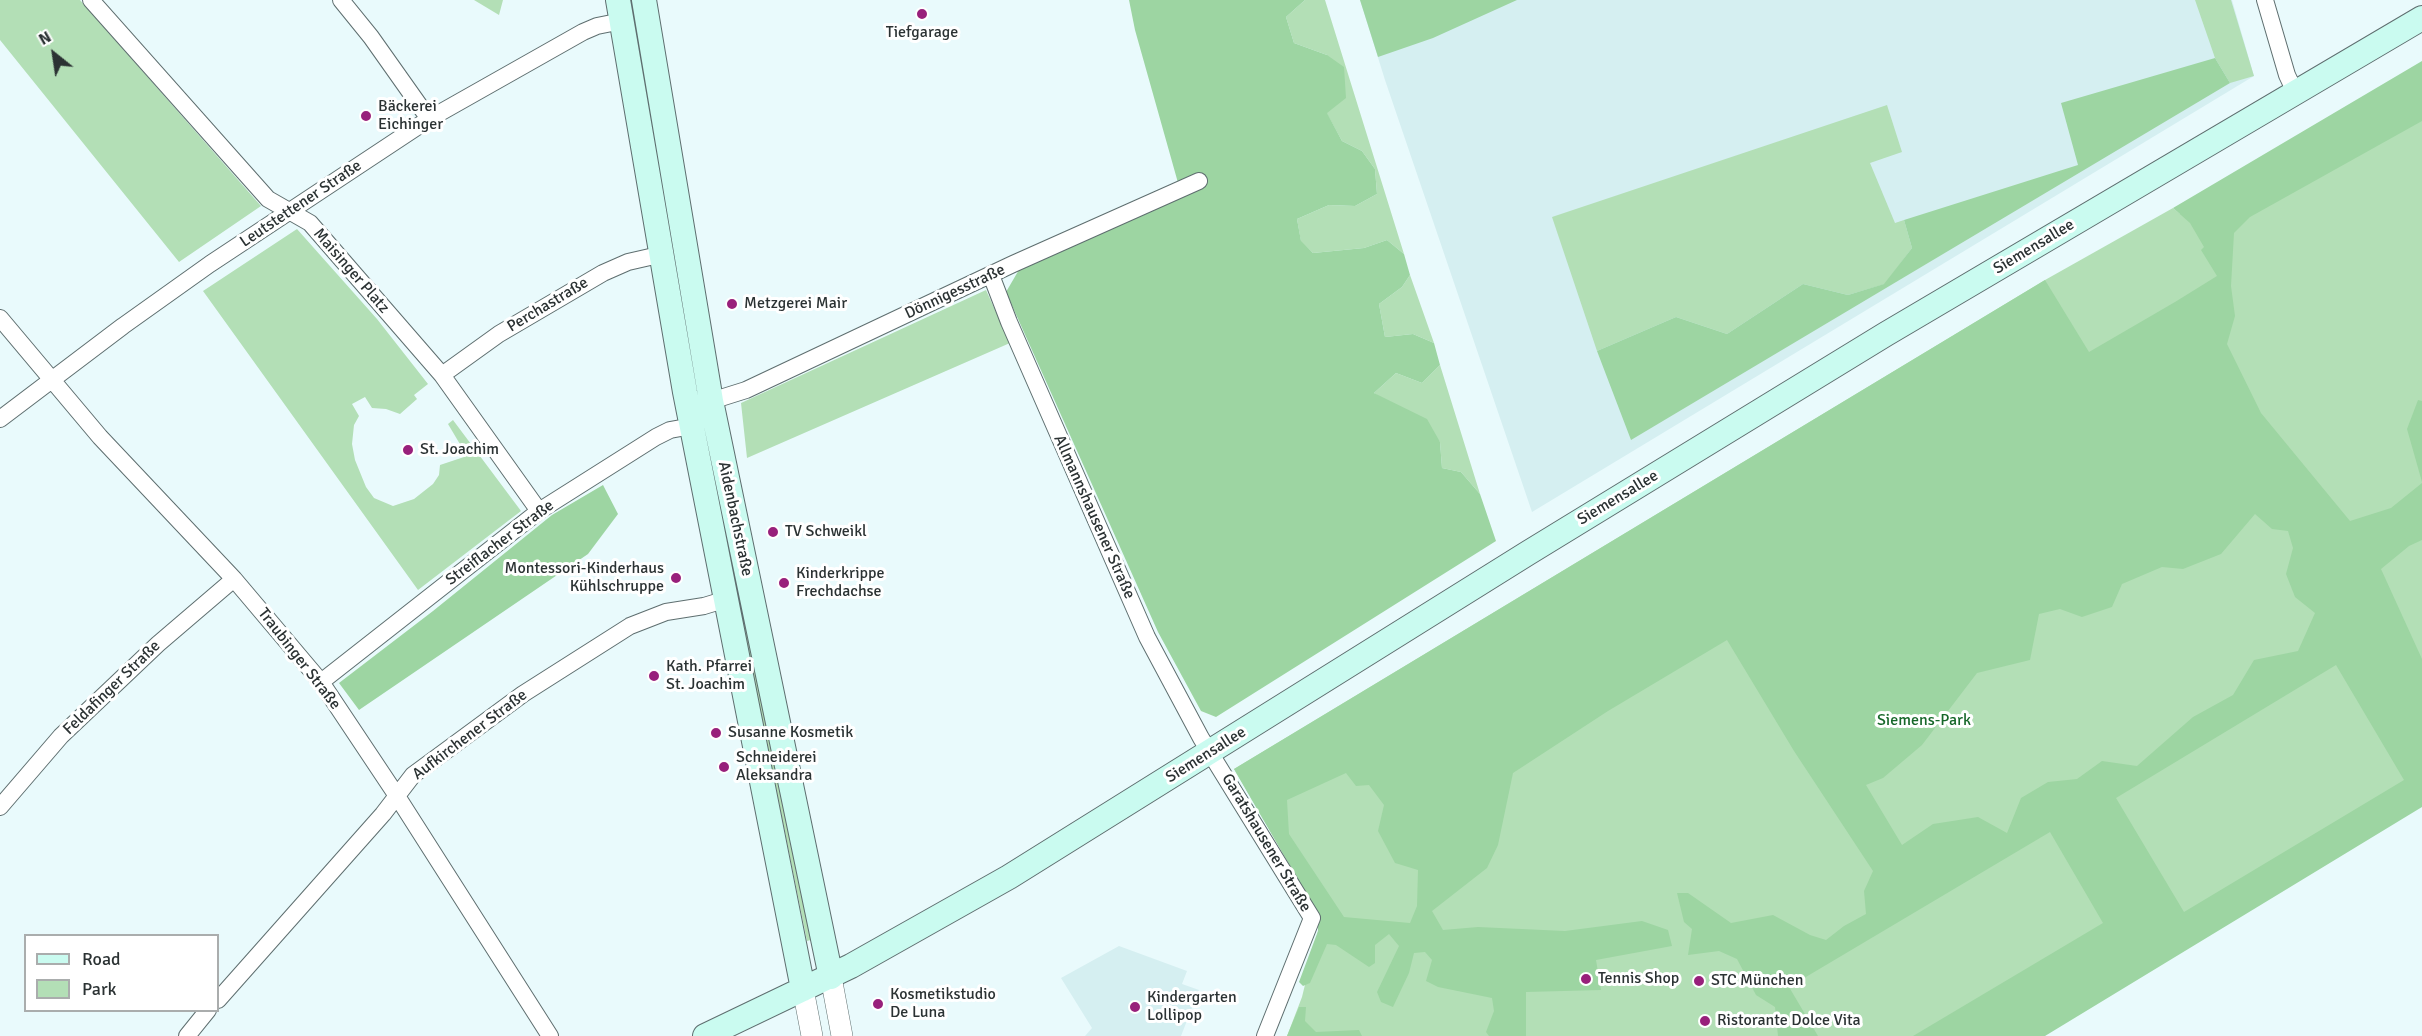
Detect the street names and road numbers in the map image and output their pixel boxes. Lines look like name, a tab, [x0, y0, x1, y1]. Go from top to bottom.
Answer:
street label: Leutstettener Straße	[237, 156, 365, 252]
street label: Siemensallee	[1990, 215, 2078, 279]
street label: Maisinger Platz	[309, 225, 393, 317]
street label: Dönnigesstraße	[902, 260, 1008, 324]
street label: Perchastraße	[504, 273, 592, 337]
street label: Allmannshausener Straße	[1049, 432, 1139, 602]
street label: Aidenbachstraße	[713, 460, 757, 578]
street label: Siemensallee	[1574, 466, 1662, 530]
street label: Streiflacher Straße	[442, 496, 558, 590]
street label: Traubinger Straße	[253, 604, 345, 714]
street label: Feldafinger Straße	[60, 637, 164, 739]
street label: Aufkirchener Straße	[409, 686, 531, 784]
street label: Siemensallee	[1162, 723, 1250, 787]
street label: Garatshausener Straße	[1217, 770, 1315, 916]

